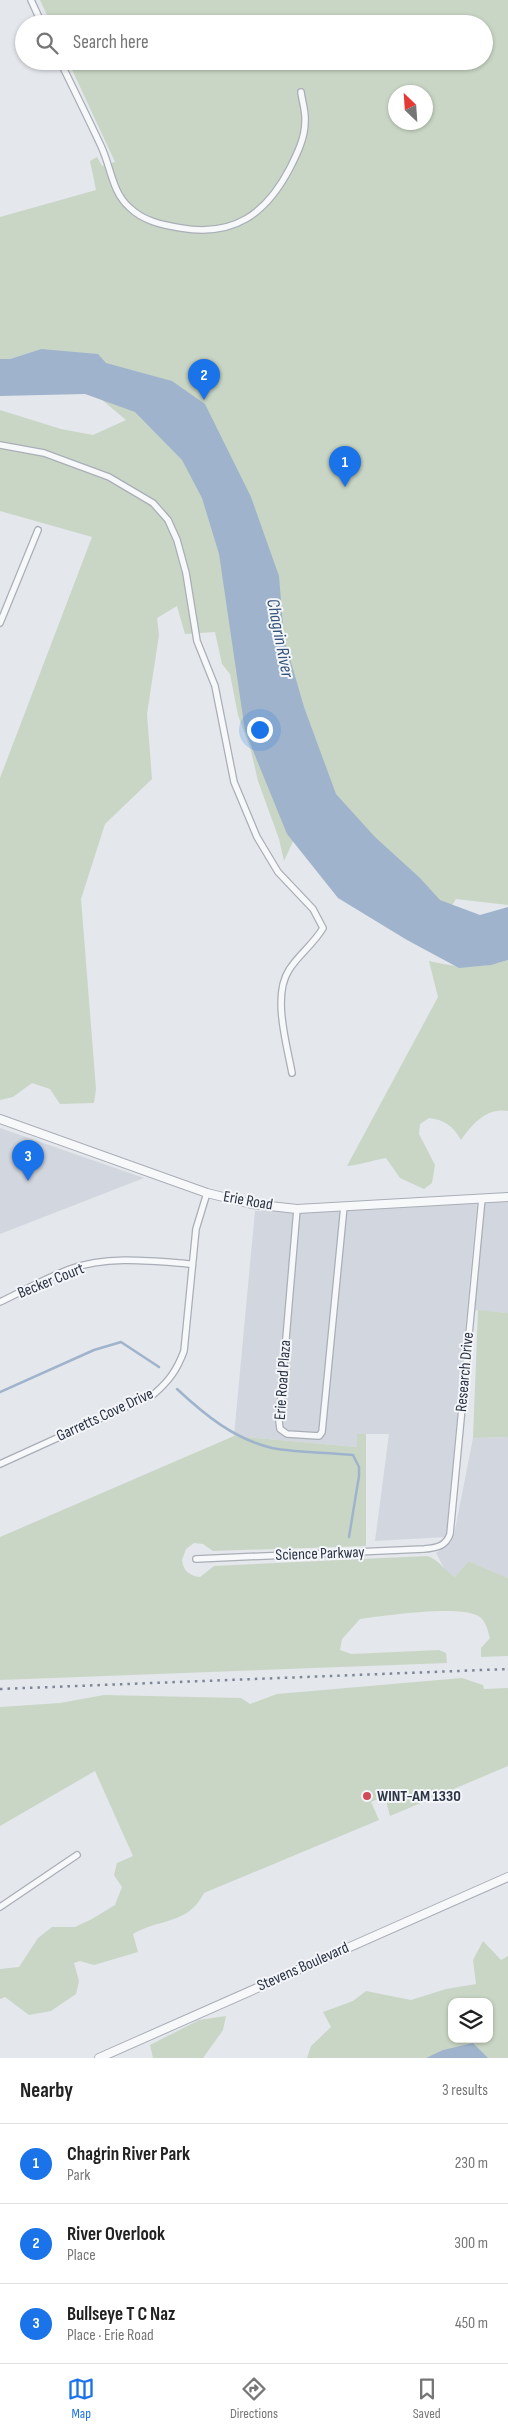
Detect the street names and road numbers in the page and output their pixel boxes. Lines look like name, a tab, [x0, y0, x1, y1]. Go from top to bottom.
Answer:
street label: Erie Road	[222, 1187, 274, 1215]
street label: Becker Court	[15, 1259, 87, 1303]
street label: Research Drive	[452, 1331, 478, 1413]
street label: Erie Road Plaza	[271, 1339, 295, 1421]
street label: Garretts Cove Drive	[54, 1384, 156, 1446]
street label: Science Parkway	[275, 1543, 365, 1565]
street label: Stevens Boulevard	[254, 1938, 352, 1996]

